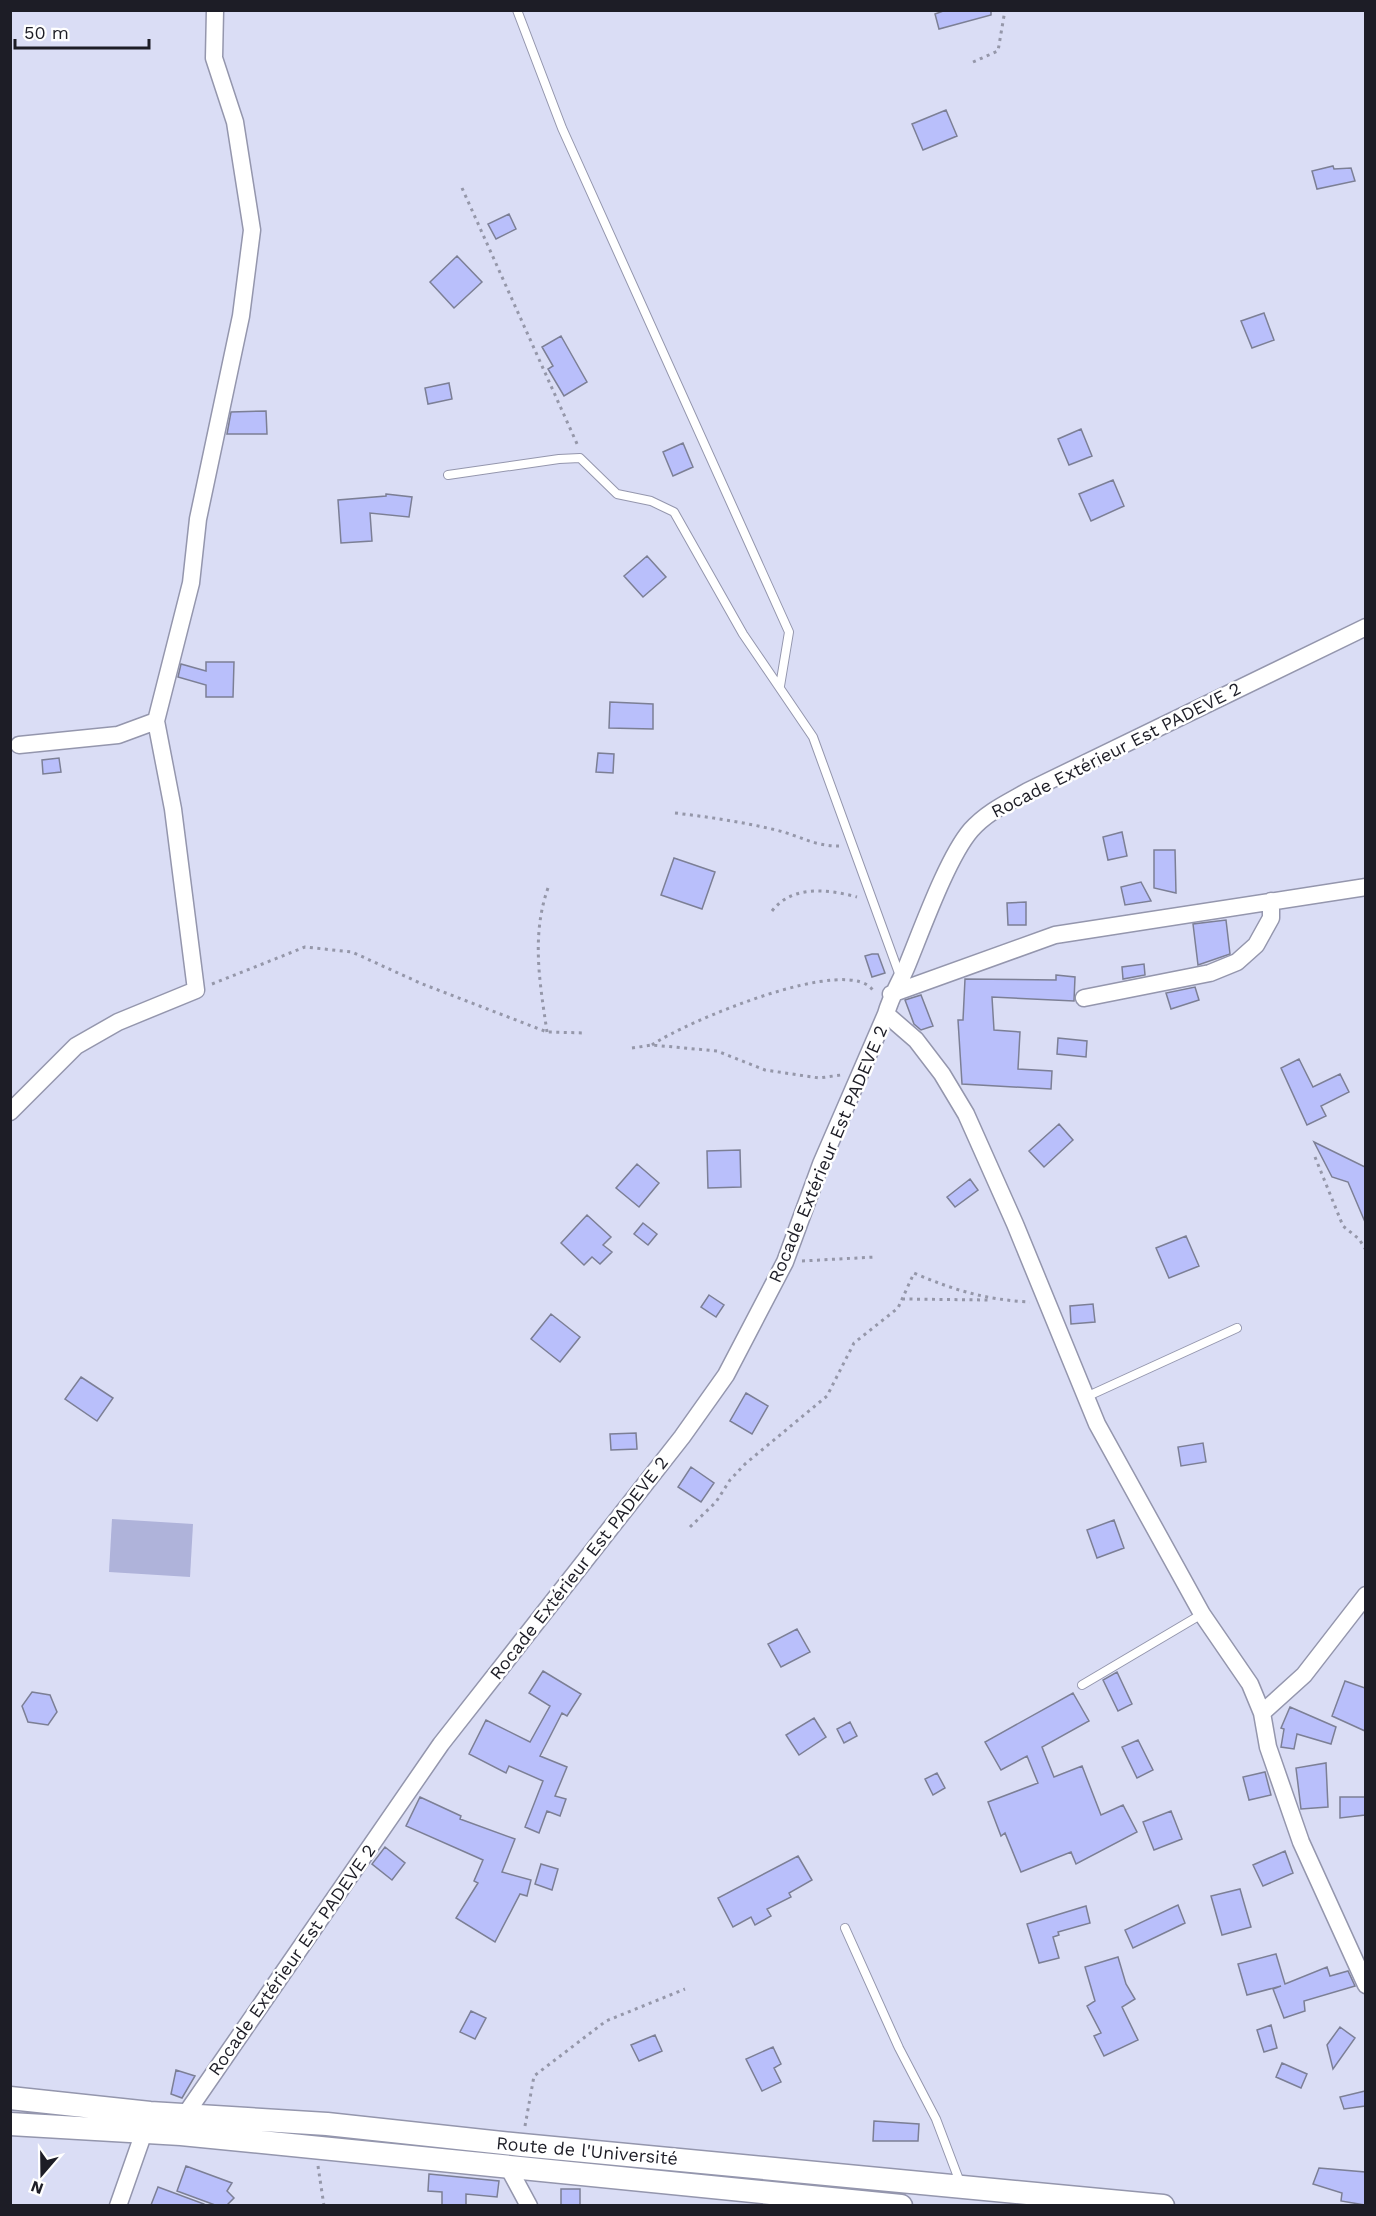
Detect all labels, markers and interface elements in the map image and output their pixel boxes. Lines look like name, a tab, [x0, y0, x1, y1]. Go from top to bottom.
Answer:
scale bar	[15, 12, 148, 50]
text: 50 m	[24, 22, 69, 43]
street label: Rocade Extérieur Est PADEVE 2	[988, 677, 1244, 822]
street label: Rocade Extérieur Est PADEVE 2	[764, 1022, 891, 1285]
street label: Rocade Extérieur Est PADEVE 2	[485, 1452, 672, 1683]
street label: Rocade Extérieur Est PADEVE 2	[204, 1840, 380, 2079]
street label: Route de l'Université	[495, 2132, 679, 2169]
north arrow	[12, 2144, 72, 2204]
text: N	[28, 2177, 46, 2199]

